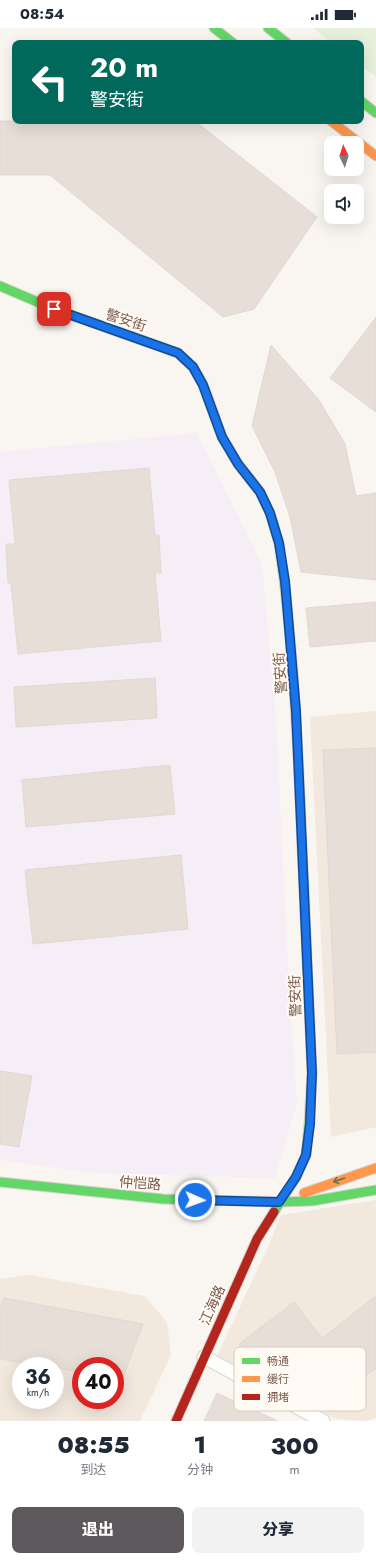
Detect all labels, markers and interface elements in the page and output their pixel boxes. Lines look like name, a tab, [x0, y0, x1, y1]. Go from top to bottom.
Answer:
text: 08:54	[20, 3, 64, 25]
text: 20 m	[90, 47, 158, 88]
icon: left	[24, 56, 76, 108]
text: 警安街	[90, 87, 144, 113]
north arrow	[324, 136, 364, 176]
map controls	[324, 136, 364, 224]
button: sound	[324, 184, 364, 224]
pin	[37, 292, 71, 326]
icon: arrive	[43, 298, 65, 320]
street label: 警安街	[103, 304, 149, 336]
street label: 警安街	[269, 651, 291, 695]
street label: 警安街	[284, 975, 306, 1017]
street label: 仲恺路	[118, 1172, 162, 1194]
one-way arrow	[333, 1177, 346, 1184]
position arrow	[174, 1179, 216, 1221]
street label: 江海路	[194, 1282, 230, 1328]
legend	[234, 1347, 366, 1411]
text: 畅通	[267, 1353, 289, 1369]
speed limit sign: 40	[72, 1357, 124, 1409]
text: 36	[25, 1363, 51, 1392]
text: 缓行	[267, 1371, 289, 1387]
text: km/h	[27, 1385, 49, 1400]
text: 拥堵	[267, 1389, 289, 1405]
text: 08:55	[57, 1427, 129, 1462]
text: 1	[194, 1427, 206, 1462]
text: 300	[270, 1428, 319, 1463]
text: 到达	[80, 1460, 106, 1479]
text: 分钟	[187, 1460, 213, 1479]
text: m	[289, 1460, 300, 1479]
button: 退出	[12, 1507, 184, 1553]
button: 分享	[192, 1507, 364, 1553]

